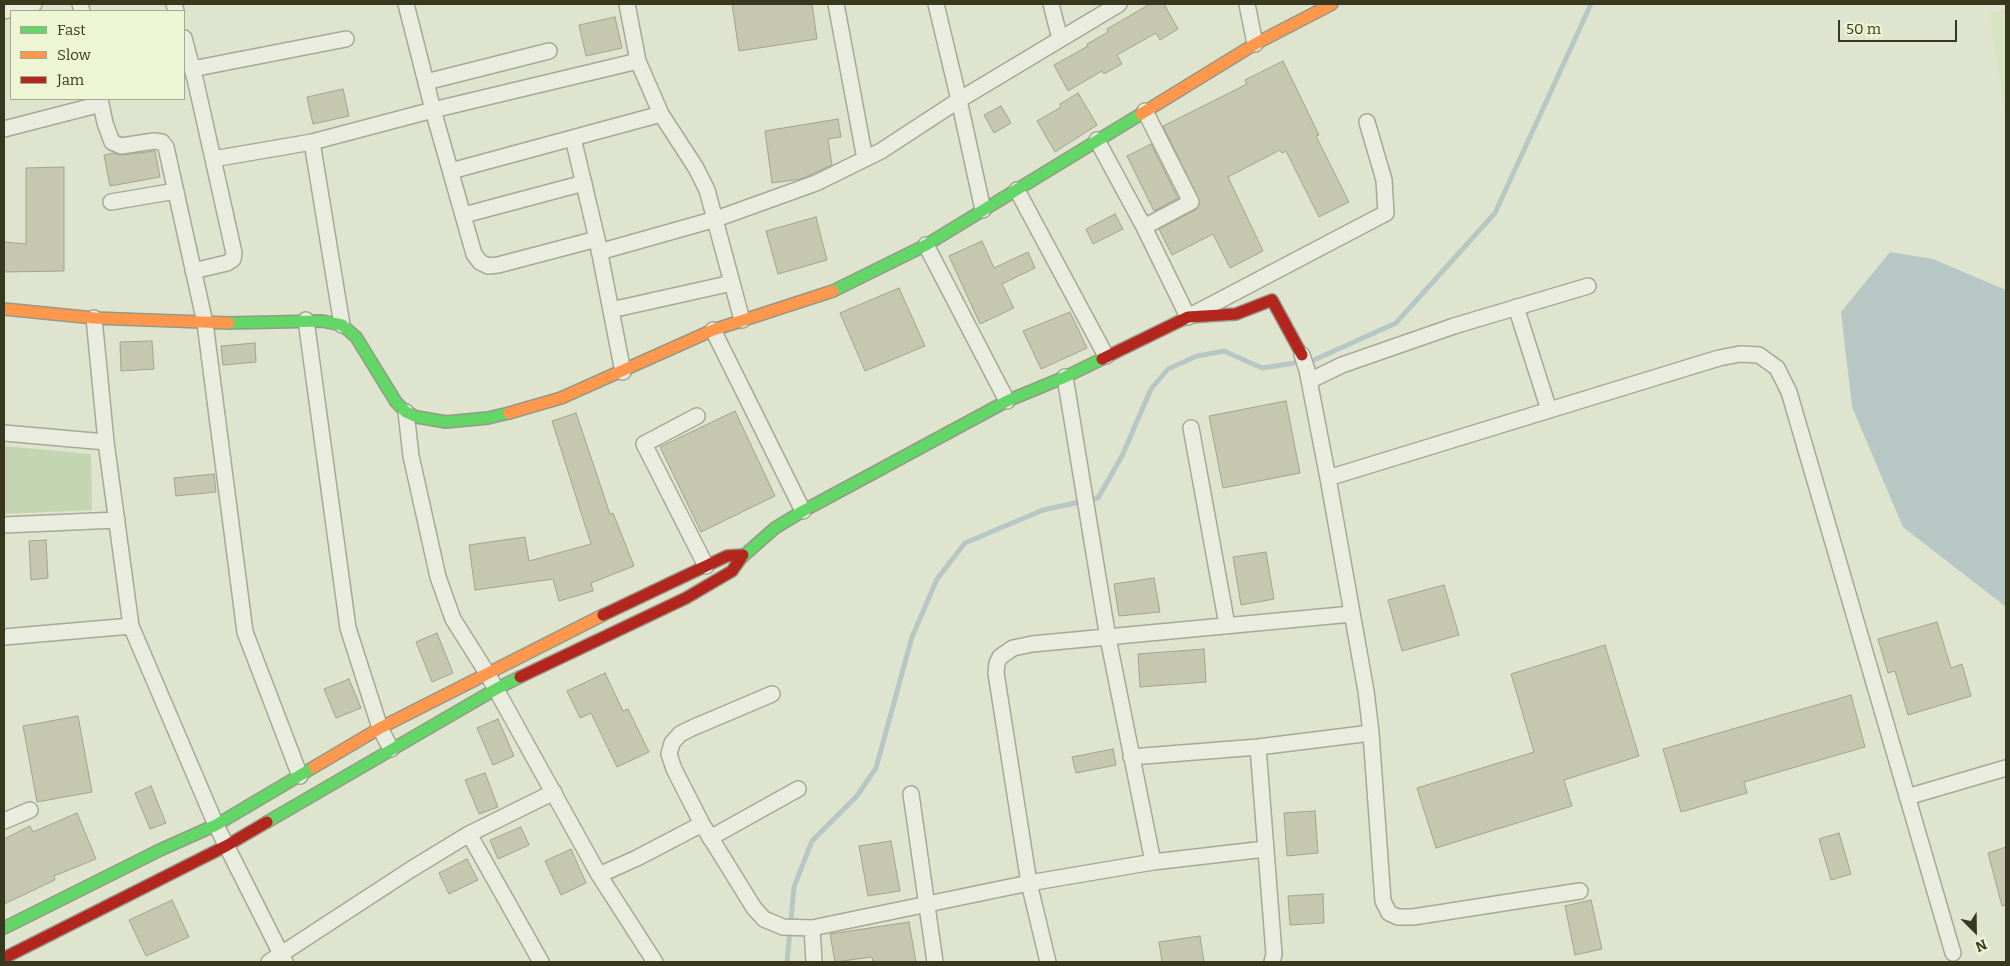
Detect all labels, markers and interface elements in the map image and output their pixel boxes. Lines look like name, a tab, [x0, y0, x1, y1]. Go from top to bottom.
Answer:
legend	[10, 10, 185, 100]
scale bar	[1840, 10, 1959, 42]
text: 50 m	[1846, 20, 1881, 38]
text: Fast	[57, 21, 86, 39]
text: Slow	[57, 46, 91, 64]
text: Jam	[57, 71, 84, 89]
north arrow	[1950, 906, 2000, 956]
text: N	[1973, 935, 1989, 955]

